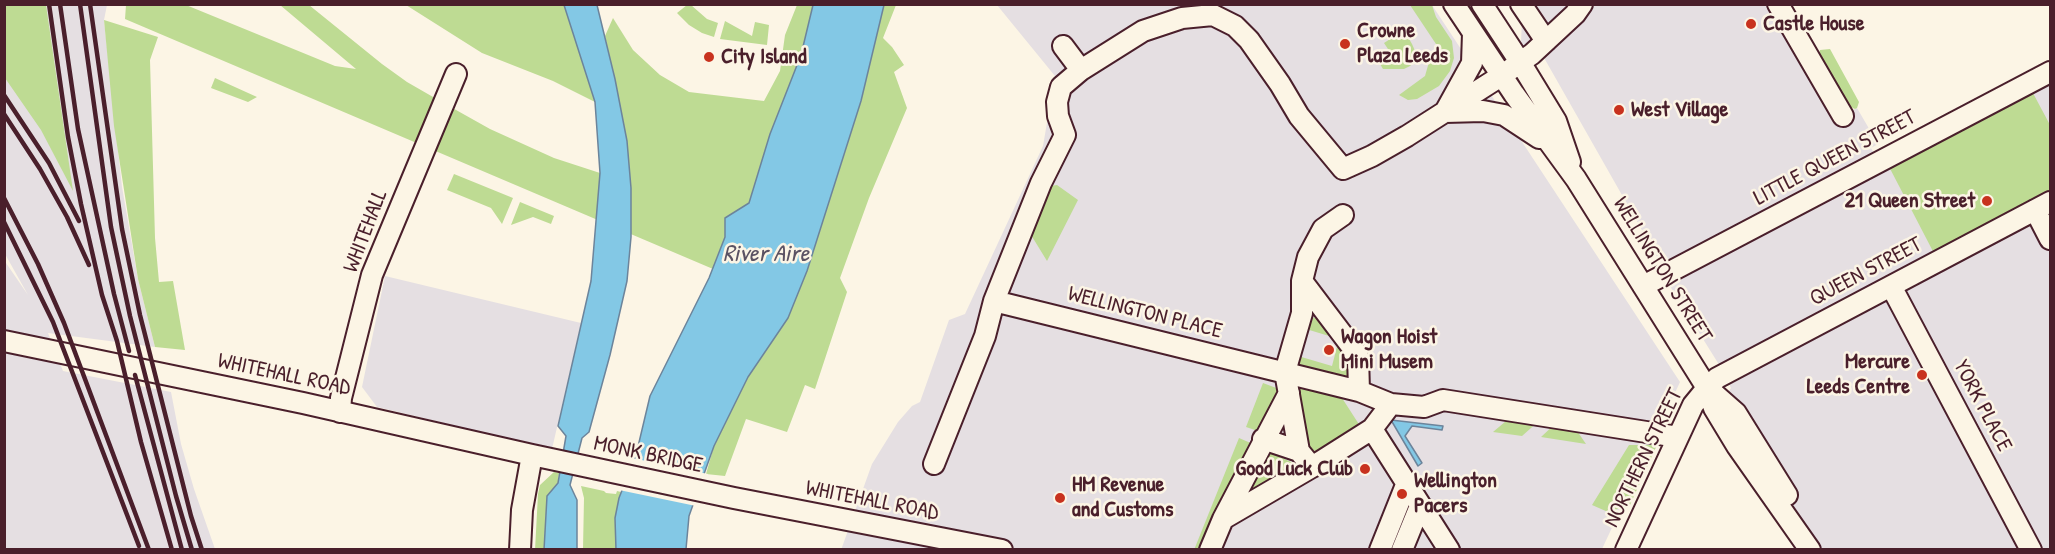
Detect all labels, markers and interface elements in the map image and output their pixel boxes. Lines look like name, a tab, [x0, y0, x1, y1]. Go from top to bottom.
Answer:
place label: Castle House	[1763, 11, 1865, 37]
marker: Castle House	[1744, 17, 1758, 31]
place label: Crowne Plaza Leeds	[1357, 18, 1448, 70]
marker: Crowne Plaza Leeds	[1338, 37, 1352, 51]
place label: City Island	[721, 44, 807, 70]
marker: City Island	[702, 50, 716, 64]
place label: West Village	[1631, 97, 1728, 123]
marker: West Village	[1612, 103, 1626, 117]
street label: LITTLE QUEEN STREET	[1749, 104, 1921, 212]
street label: WHITEHALL	[338, 186, 394, 276]
place label: 21 Queen Street	[1845, 188, 1975, 214]
street label: WELLINGTON STREET	[1607, 192, 1717, 348]
marker: 21 Queen Street	[1980, 194, 1994, 208]
street label: QUEEN STREET	[1806, 232, 1926, 312]
water label: River Aire	[723, 241, 809, 269]
street label: WELLINGTON PLACE	[1065, 281, 1225, 345]
place label: Wagon Hoist Mini Musem	[1341, 324, 1437, 376]
marker: Wagon Hoist Mini Musem	[1322, 343, 1336, 357]
street label: WHITEHALL ROAD	[215, 348, 353, 402]
place label: Mercure Leeds Centre	[1807, 349, 1910, 400]
street label: YORK PLACE	[1947, 356, 2017, 456]
marker: Mercure Leeds Centre	[1915, 368, 1929, 382]
street label: NORTHERN STREET	[1599, 384, 1689, 532]
street label: MONK BRIDGE	[591, 431, 705, 479]
place label: Good Luck Club	[1236, 456, 1353, 482]
marker: Good Luck Club	[1358, 462, 1372, 476]
place label: Wellington Pacers	[1414, 468, 1497, 520]
place label: HM Revenue and Customs	[1072, 472, 1173, 524]
street label: WHITEHALL ROAD	[803, 475, 941, 527]
marker: Wellington Pacers	[1395, 487, 1409, 501]
marker: HM Revenue and Customs	[1053, 491, 1067, 505]

